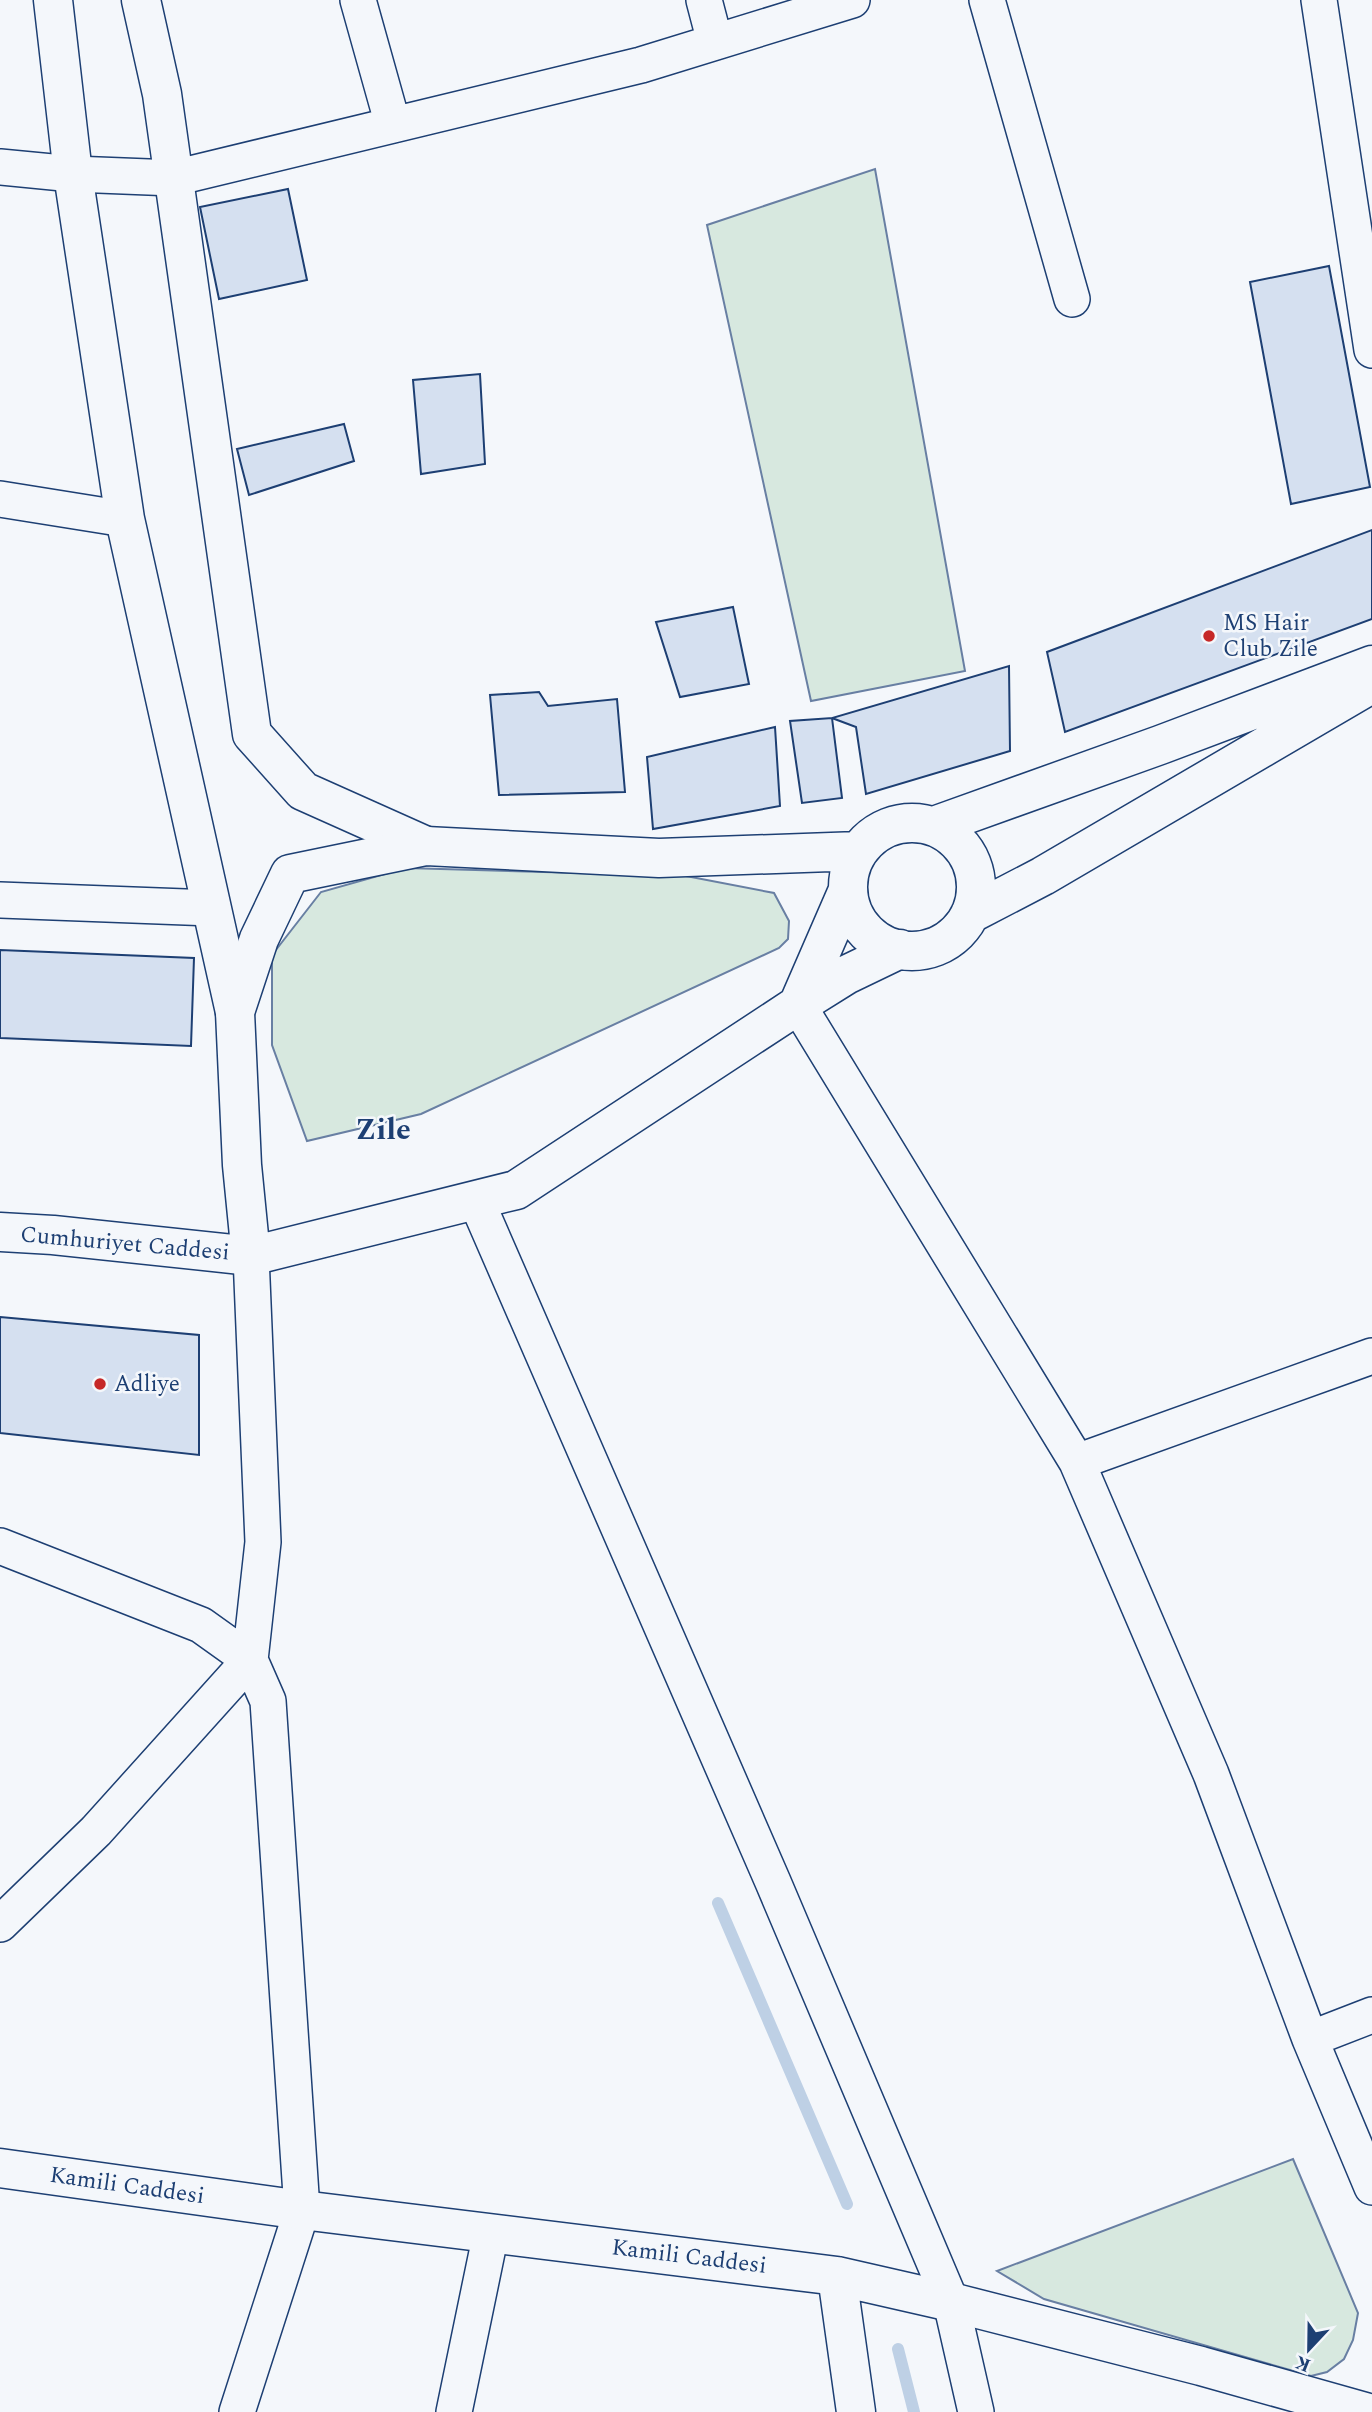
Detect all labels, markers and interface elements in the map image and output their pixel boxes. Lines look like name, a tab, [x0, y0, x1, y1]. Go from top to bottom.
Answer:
place label: MS Hair Club Zile	[1223, 606, 1318, 667]
marker: MS Hair Club Zile	[1201, 628, 1217, 644]
district label: Zile	[355, 1107, 411, 1153]
street label: Cumhuriyet Caddesi	[19, 1217, 231, 1271]
place label: Adliye	[114, 1367, 180, 1402]
marker: Adliye	[92, 1376, 108, 1392]
street label: Kamili Caddesi	[47, 2158, 207, 2214]
street label: Kamili Caddesi	[610, 2230, 768, 2284]
north arrow	[1274, 2314, 1344, 2384]
text: K	[1291, 2347, 1315, 2380]

